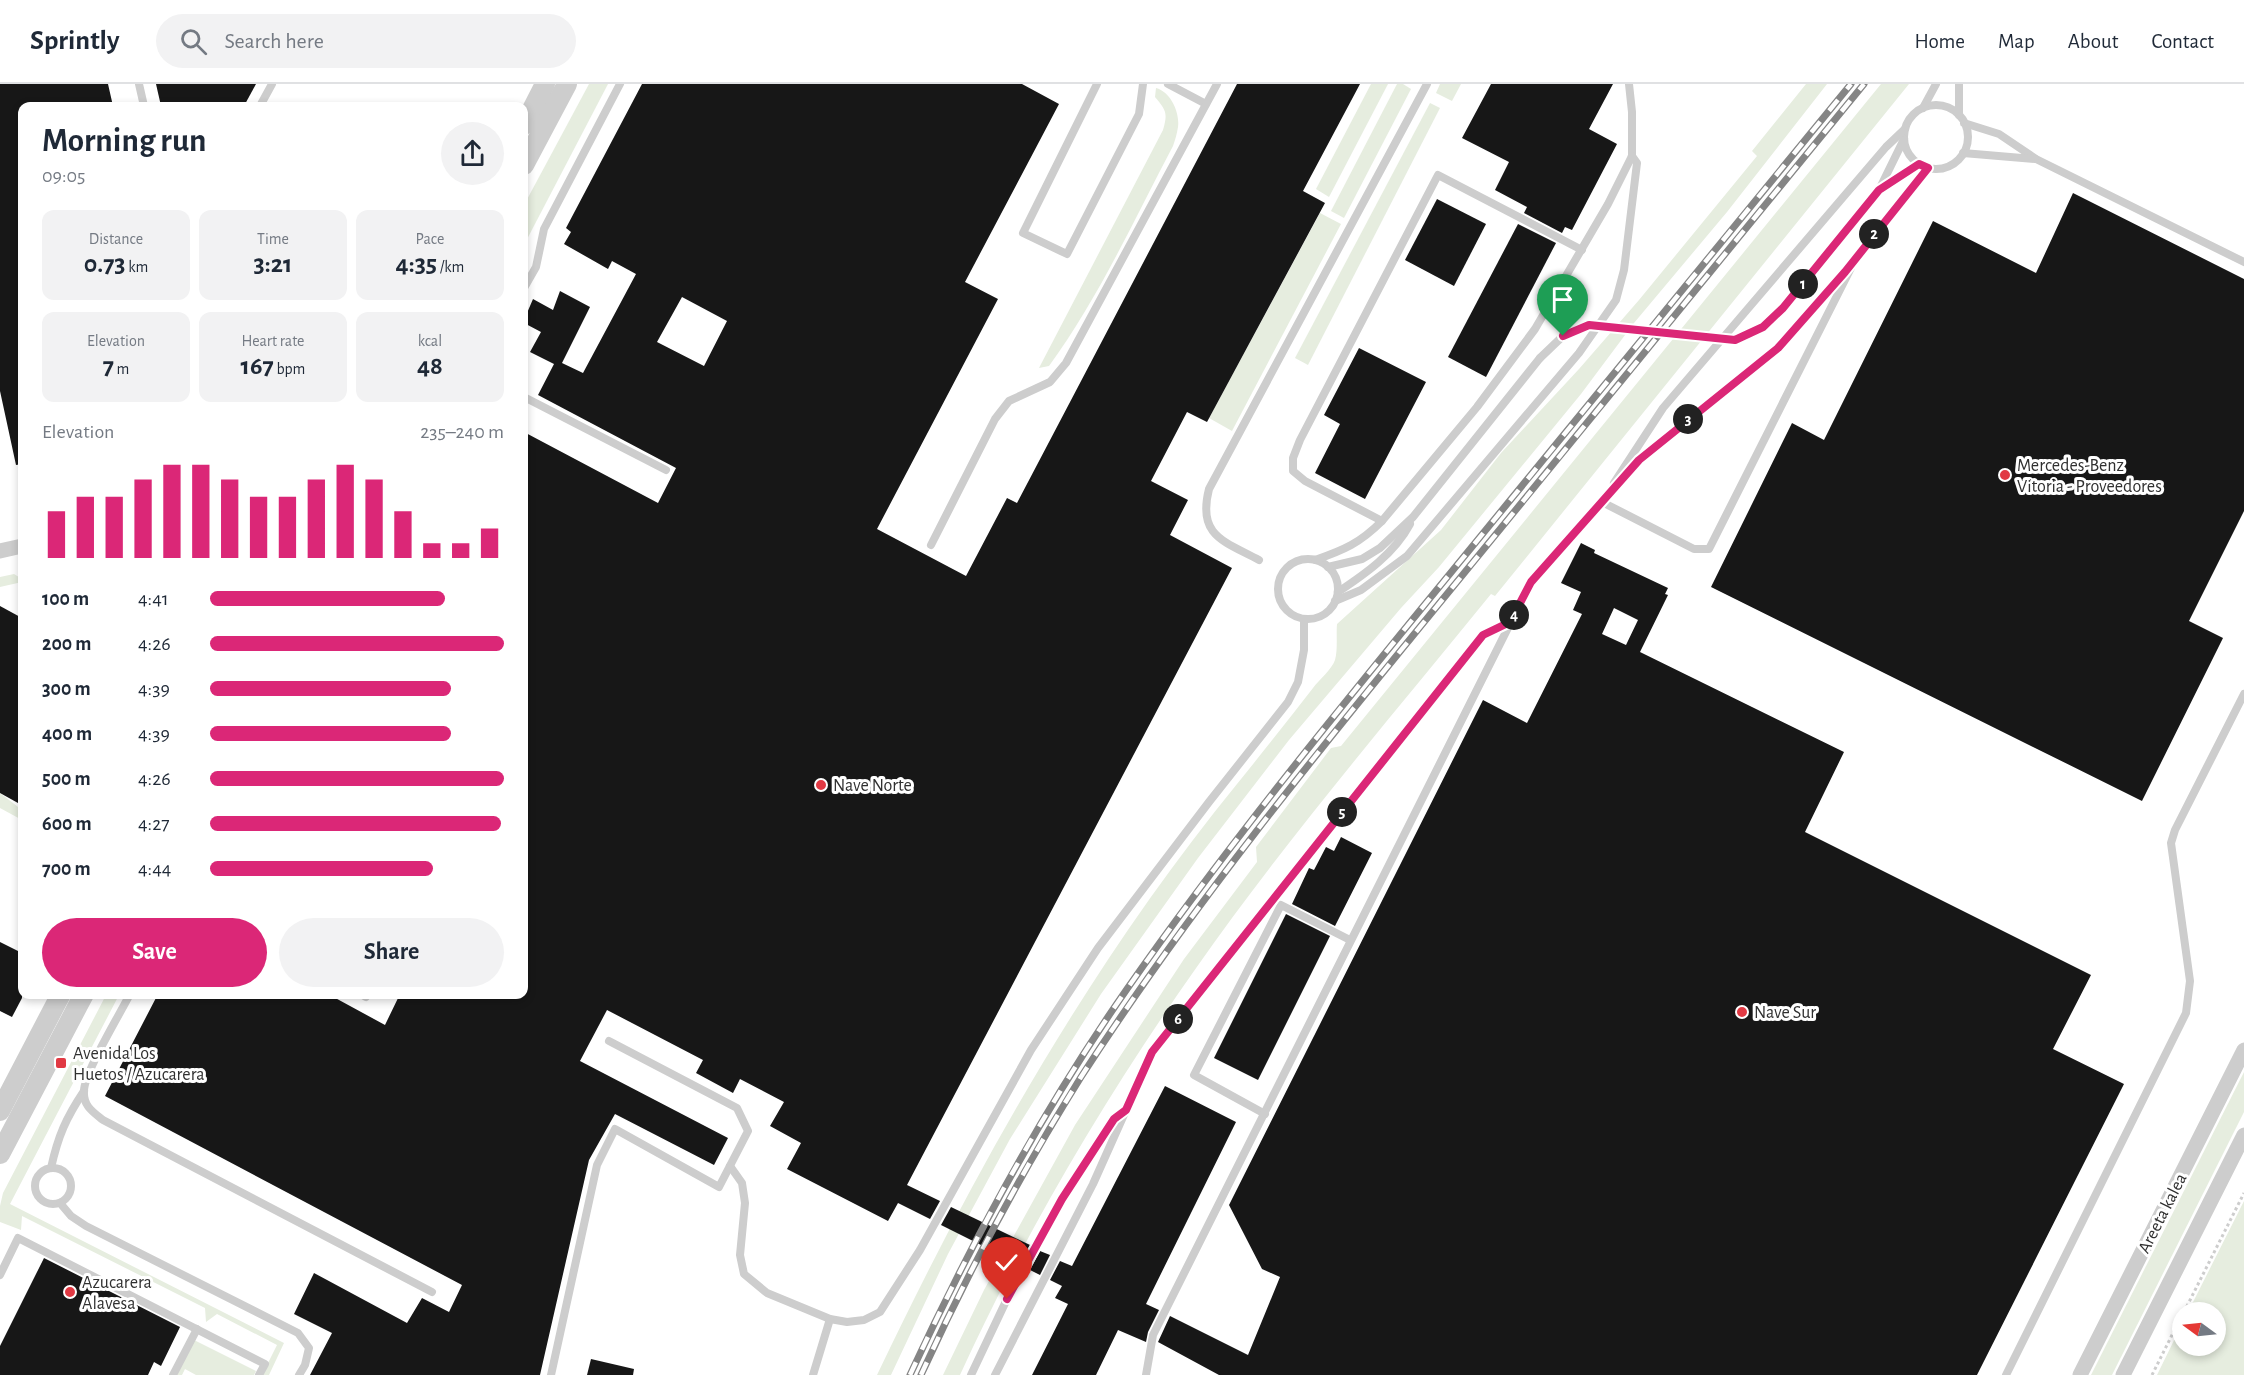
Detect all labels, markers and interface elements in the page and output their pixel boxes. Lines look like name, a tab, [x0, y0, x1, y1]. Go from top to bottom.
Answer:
search box	[156, 14, 576, 68]
icon: search	[177, 25, 210, 58]
text: Sprintly	[30, 27, 120, 55]
text: Search here	[225, 30, 324, 52]
text: Home	[1914, 31, 1965, 52]
text: Map	[1998, 31, 2035, 52]
text: About	[2068, 31, 2118, 52]
text: Contact	[2151, 31, 2214, 52]
button: share	[441, 122, 504, 185]
text: Morning run	[42, 125, 206, 158]
text: 09:05	[42, 166, 85, 186]
pin: 2	[1859, 219, 1889, 249]
text: 2	[1870, 226, 1878, 242]
text: Distance	[89, 231, 143, 247]
text: Time	[257, 231, 289, 247]
text: Pace	[416, 231, 444, 247]
text: 0.73	[84, 251, 126, 277]
text: 3:21	[254, 251, 292, 277]
text: 4:35	[396, 251, 437, 277]
text: km	[126, 259, 148, 275]
text: /km	[437, 259, 464, 275]
pin: 1	[1788, 269, 1818, 299]
pin	[1537, 274, 1588, 336]
text: 1	[1800, 276, 1806, 292]
icon: arrive	[1546, 283, 1579, 316]
text: Elevation	[87, 333, 145, 349]
text: Heart rate	[242, 333, 304, 349]
text: kcal	[418, 333, 442, 349]
text: 7	[103, 353, 114, 379]
text: 167	[241, 353, 274, 379]
text: 48	[417, 353, 443, 379]
text: m	[114, 361, 129, 377]
text: bpm	[274, 361, 305, 377]
pin: 3	[1673, 404, 1703, 434]
text: 3	[1685, 411, 1691, 427]
text: Elevation	[42, 422, 114, 442]
text: 235–240 m	[420, 422, 504, 442]
place label: Mercedes-Benz Vitoria - Proveedores	[2017, 457, 2162, 496]
marker: Mercedes-Benz Vitoria - Proveedores	[1998, 468, 2012, 482]
text: 100 m	[42, 589, 89, 609]
text: 4:41	[138, 589, 169, 609]
pin: 4	[1499, 600, 1529, 630]
text: 4	[1510, 607, 1518, 623]
text: 200 m	[42, 634, 91, 654]
text: 4:26	[138, 634, 171, 654]
text: 300 m	[42, 679, 91, 699]
text: 4:39	[138, 679, 170, 699]
text: 400 m	[42, 724, 92, 744]
text: 4:39	[138, 724, 170, 744]
text: 500 m	[42, 769, 91, 789]
text: 4:26	[138, 769, 171, 789]
place label: Nave Norte	[833, 777, 912, 795]
marker: Nave Norte	[814, 778, 828, 792]
pin: 5	[1327, 797, 1357, 827]
text: 5	[1339, 804, 1345, 820]
text: 600 m	[42, 814, 92, 834]
text: 4:27	[138, 814, 170, 834]
text: 700 m	[42, 859, 91, 879]
text: 4:44	[138, 859, 171, 879]
button: Save	[42, 918, 267, 987]
button: Share	[279, 918, 504, 987]
pin: 6	[1163, 1004, 1193, 1034]
place label: Nave Sur	[1754, 1004, 1816, 1022]
marker: Nave Sur	[1735, 1005, 1749, 1019]
text: 6	[1174, 1011, 1182, 1027]
place label: Avenida Los Huetos / Azucarera	[73, 1045, 205, 1084]
marker: Avenida Los Huetos / Azucarera	[54, 1056, 68, 1070]
street label: Areeta kalea	[2135, 1171, 2191, 1256]
pin	[981, 1237, 1032, 1299]
icon: check	[990, 1246, 1023, 1279]
place label: Azucarera Alavesa	[82, 1274, 152, 1313]
marker: Azucarera Alavesa	[63, 1285, 77, 1299]
north arrow	[2172, 1302, 2226, 1356]
map controls	[2172, 1302, 2226, 1356]

